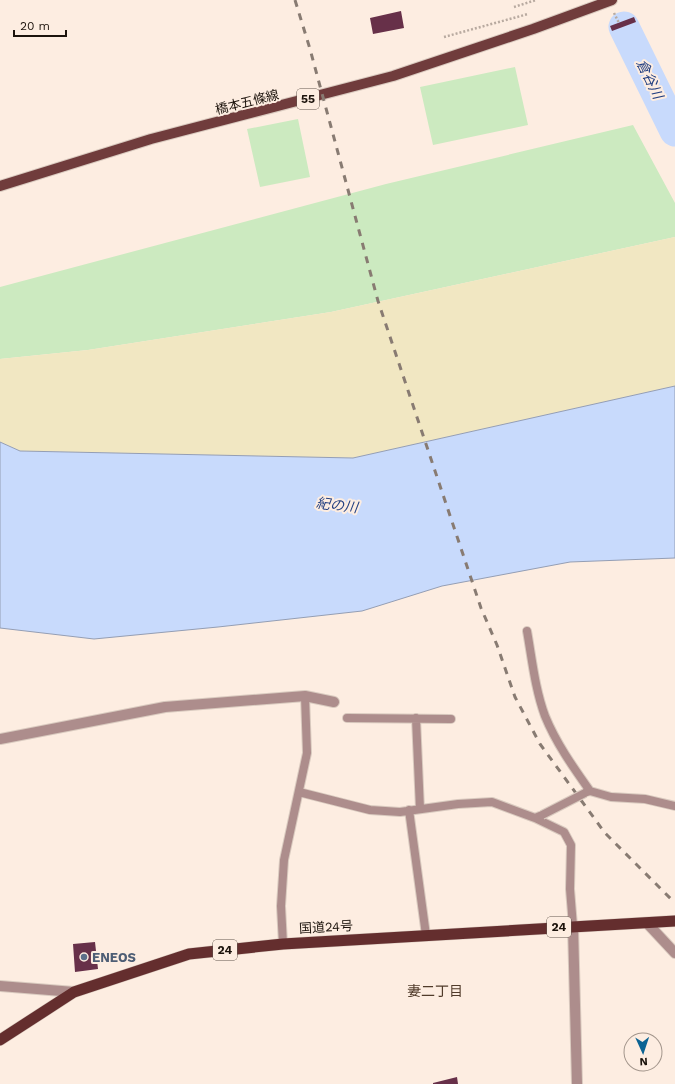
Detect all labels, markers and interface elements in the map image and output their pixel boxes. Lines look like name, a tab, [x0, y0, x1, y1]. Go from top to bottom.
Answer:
scale bar	[14, 12, 66, 38]
text: 20 m	[20, 19, 50, 33]
water label: 倉谷川	[634, 57, 667, 103]
street label: 橋本五條線	[214, 87, 280, 117]
road number: 55	[297, 89, 319, 109]
water label: 紀の川	[315, 495, 361, 516]
road number: 24	[547, 917, 571, 937]
street label: 国道24号	[299, 918, 353, 936]
road number: 24	[213, 940, 237, 960]
place label: ENEOS	[92, 950, 136, 965]
marker: ENEOS	[79, 952, 89, 962]
district label: 妻二丁目	[407, 983, 463, 999]
north arrow	[623, 1032, 663, 1072]
text: N	[639, 1055, 648, 1068]

